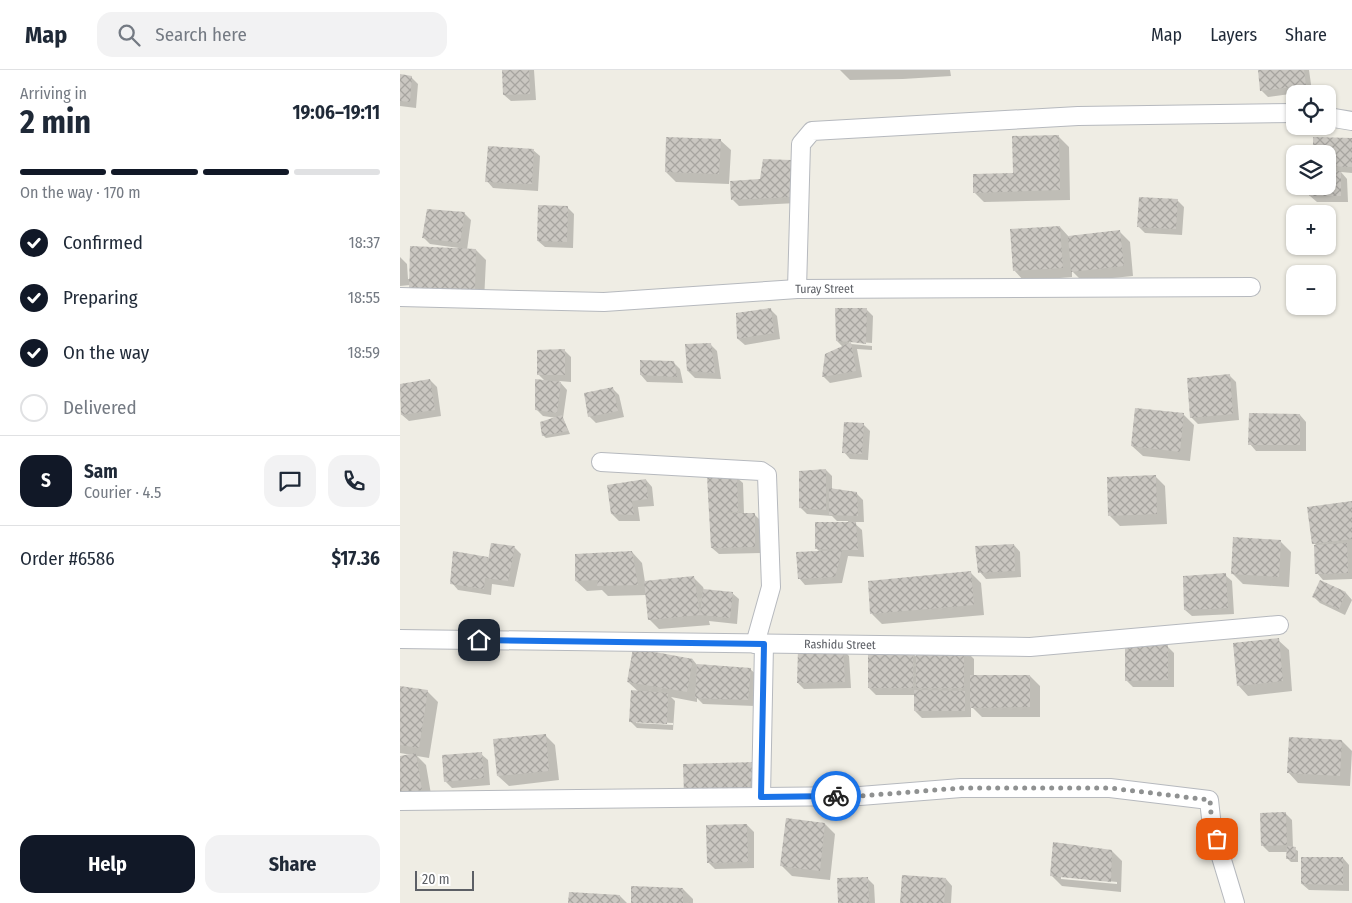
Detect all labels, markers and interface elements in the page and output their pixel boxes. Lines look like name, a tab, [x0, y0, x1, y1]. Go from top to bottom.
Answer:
search box	[97, 12, 447, 57]
text: Map	[25, 21, 67, 49]
icon: search	[115, 21, 143, 49]
text: Search here	[155, 23, 247, 46]
text: Map	[1151, 24, 1182, 46]
text: Layers	[1210, 24, 1257, 46]
text: Share	[1285, 24, 1327, 46]
text: Arriving in	[20, 84, 87, 103]
map controls	[1286, 85, 1336, 315]
button: locate	[1286, 85, 1336, 135]
text: 19:06–19:11	[292, 101, 380, 124]
text: 2 min	[20, 103, 91, 141]
button: layers	[1286, 145, 1336, 195]
text: On the way · 170 m	[20, 183, 140, 202]
button: +	[1286, 205, 1336, 255]
icon: check	[20, 229, 48, 257]
text: Confirmed	[63, 231, 143, 254]
text: 18:37	[349, 233, 380, 252]
button: −	[1286, 265, 1336, 315]
street label: Turay Street	[795, 282, 854, 296]
icon: check	[20, 284, 48, 312]
text: Preparing	[63, 286, 138, 309]
text: 18:55	[348, 288, 380, 307]
icon: check	[20, 339, 48, 367]
text: On the way	[63, 341, 149, 364]
text: 18:59	[347, 343, 380, 362]
text: Delivered	[63, 396, 137, 419]
button: chat	[264, 455, 316, 507]
button: phone	[328, 455, 380, 507]
text: Sam	[84, 460, 118, 483]
text: S	[41, 469, 51, 492]
text: Courier · 4.5	[84, 483, 161, 502]
text: Order #6586	[20, 547, 115, 570]
text: $17.36	[332, 547, 380, 570]
pin	[458, 619, 500, 661]
icon: home	[465, 626, 493, 654]
street label: Rashidu Street	[804, 637, 876, 652]
courier	[811, 771, 861, 821]
icon: bike	[822, 782, 850, 810]
pin	[1196, 818, 1238, 860]
icon: bag	[1203, 825, 1231, 853]
button: Help	[20, 835, 195, 893]
button: Share	[205, 835, 380, 893]
scale bar	[415, 868, 474, 891]
text: 20 m	[422, 871, 450, 888]

